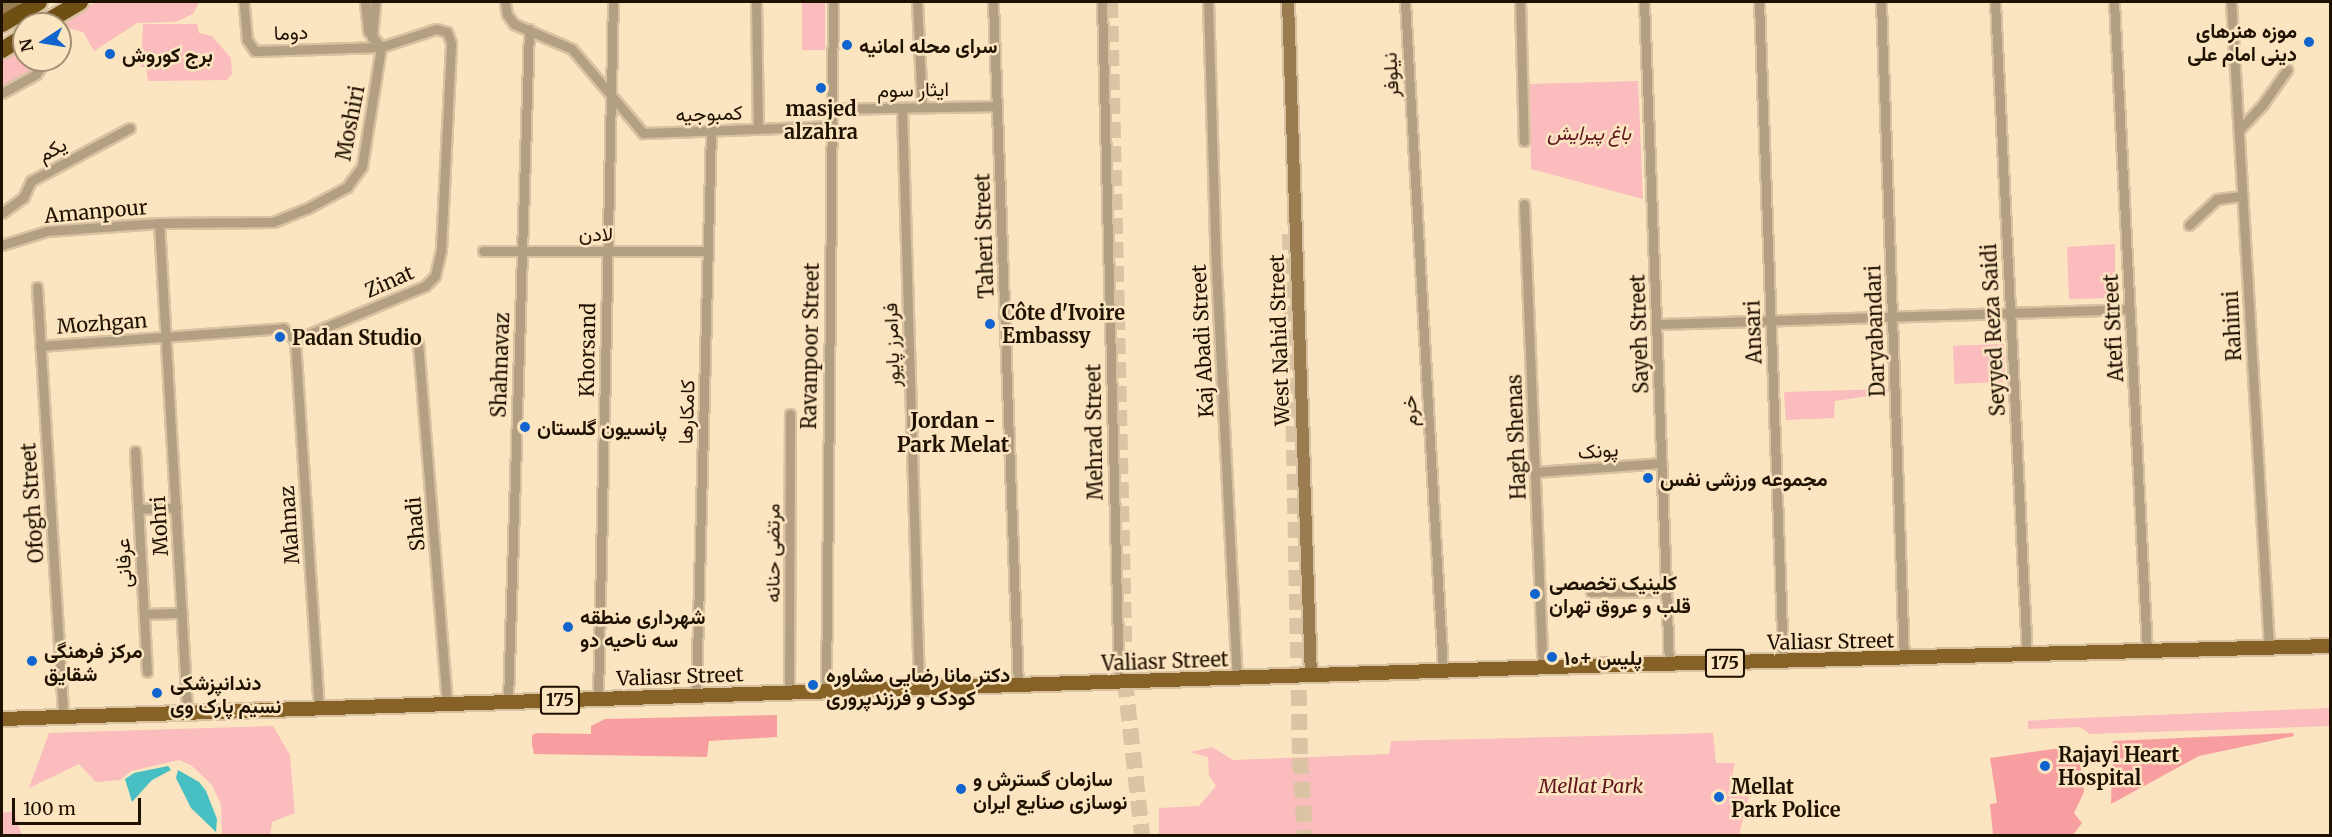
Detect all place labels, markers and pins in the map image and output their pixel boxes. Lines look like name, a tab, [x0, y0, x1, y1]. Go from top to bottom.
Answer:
place label: موزه هنرهای دینی امام علی	[2187, 19, 2297, 66]
place label: سرای محله امانیه	[859, 33, 997, 57]
marker: موزه هنرهای دینی امام علی	[2302, 35, 2316, 49]
marker: سرای محله امانیه	[840, 38, 854, 52]
place label: برج کوروش	[122, 42, 213, 66]
marker: برج کوروش	[103, 47, 117, 61]
marker: masjed alzahra	[814, 81, 828, 95]
place label: masjed alzahra	[784, 97, 858, 144]
place label: Côte d'Ivoire Embassy	[1002, 300, 1125, 347]
marker: Côte d'Ivoire Embassy	[983, 317, 997, 331]
place label: Padan Studio	[292, 325, 422, 349]
marker: Padan Studio	[273, 330, 287, 344]
place label: پانسیون گلستان	[537, 415, 667, 439]
marker: پانسیون گلستان	[518, 420, 532, 434]
place label: مجموعه ورزشی نفس	[1660, 466, 1828, 490]
marker: مجموعه ورزشی نفس	[1641, 471, 1655, 485]
place label: کلینیک تخصصی قلب و عروق تهران	[1549, 570, 1691, 617]
marker: کلینیک تخصصی قلب و عروق تهران	[1526, 585, 1544, 603]
place label: شهرداری منطقه سه ناحیه دو	[580, 604, 706, 651]
marker: شهرداری منطقه سه ناحیه دو	[561, 620, 575, 634]
place label: مرکز فرهنگی شقایق	[44, 638, 143, 685]
place label: پلیس +۱۰	[1564, 645, 1642, 669]
marker: پلیس +۱۰	[1545, 650, 1559, 664]
marker: مرکز فرهنگی شقایق	[25, 654, 39, 668]
place label: دکتر مانا رضایی مشاوره کودک و فرزندپروری	[826, 662, 1010, 709]
place label: دندانپزشکی نسیم پارک وی	[170, 670, 281, 717]
marker: دکتر مانا رضایی مشاوره کودک و فرزندپروری	[804, 676, 822, 694]
marker: دندانپزشکی نسیم پارک وی	[148, 684, 166, 702]
place label: Rajayi Heart Hospital	[2058, 742, 2179, 789]
marker: Rajayi Heart Hospital	[2036, 757, 2054, 775]
place label: سازمان گسترش و نوسازی صنایع ایران	[973, 766, 1127, 813]
place label: Mellat Park Police	[1731, 774, 1841, 821]
marker: سازمان گسترش و نوسازی صنایع ایران	[954, 782, 968, 796]
marker: Mellat Park Police	[1712, 790, 1726, 804]

